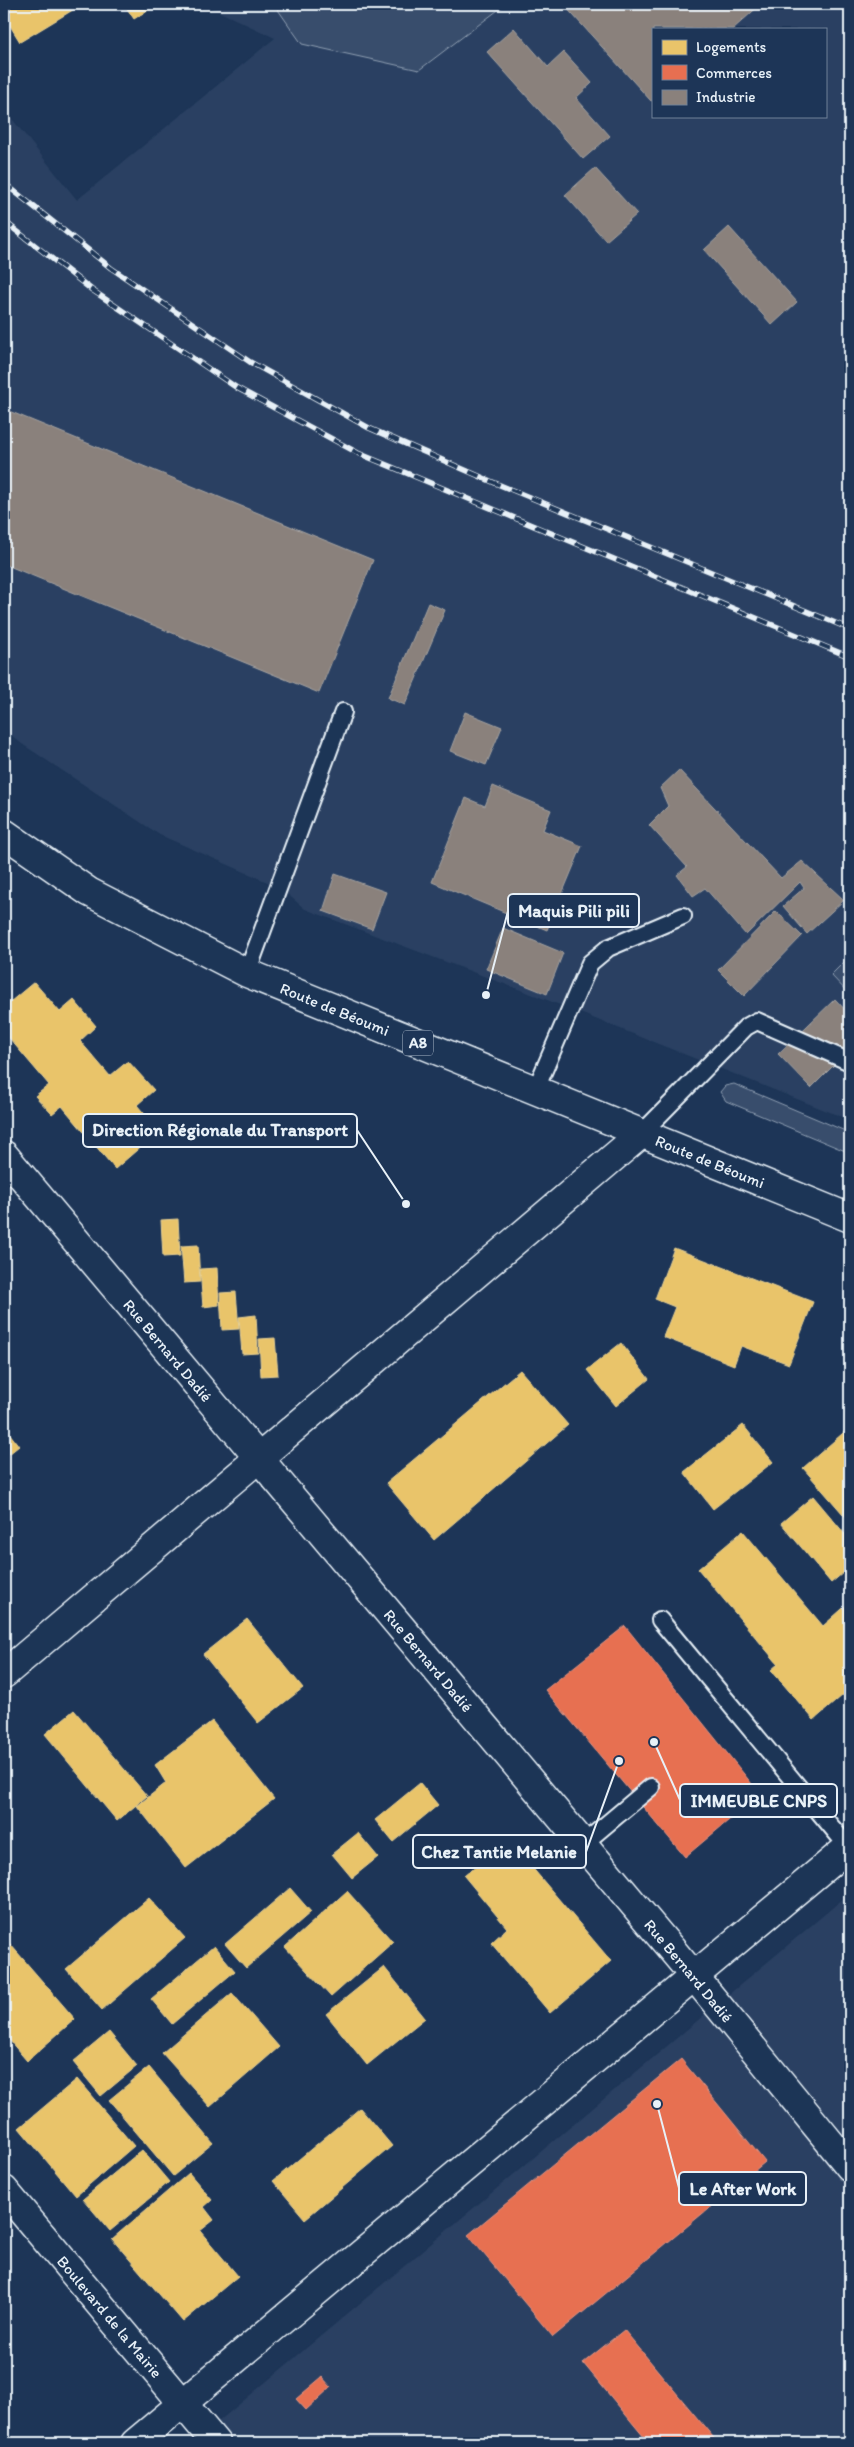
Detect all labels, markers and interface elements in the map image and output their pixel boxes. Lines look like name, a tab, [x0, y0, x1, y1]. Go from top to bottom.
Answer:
legend	[652, 28, 826, 118]
text: Logements	[696, 38, 767, 56]
text: Commerces	[696, 64, 772, 82]
text: Industrie	[696, 88, 756, 106]
callout: Maquis Pili pili	[508, 894, 639, 927]
text: Maquis Pili pili	[518, 900, 630, 922]
street label: Route de Béoumi	[277, 979, 392, 1040]
road number: A8	[403, 1030, 433, 1056]
callout: Direction Régionale du Transport	[83, 1114, 357, 1147]
text: Direction Régionale du Transport	[92, 1119, 348, 1141]
street label: Route de Béoumi	[653, 1131, 767, 1192]
street label: Rue Bernard Dadié	[119, 1295, 216, 1406]
street label: Rue Bernard Dadié	[380, 1605, 477, 1716]
callout: IMMEUBLE CNPS	[680, 1784, 837, 1817]
text: IMMEUBLE CNPS	[691, 1790, 827, 1812]
callout: Chez Tantie Melanie	[413, 1835, 586, 1868]
text: Chez Tantie Melanie	[421, 1841, 577, 1863]
street label: Rue Bernard Dadié	[640, 1915, 737, 2026]
callout: Le After Work	[679, 2172, 806, 2205]
text: Le After Work	[690, 2178, 797, 2200]
street label: Boulevard de la Mairie	[53, 2252, 166, 2382]

